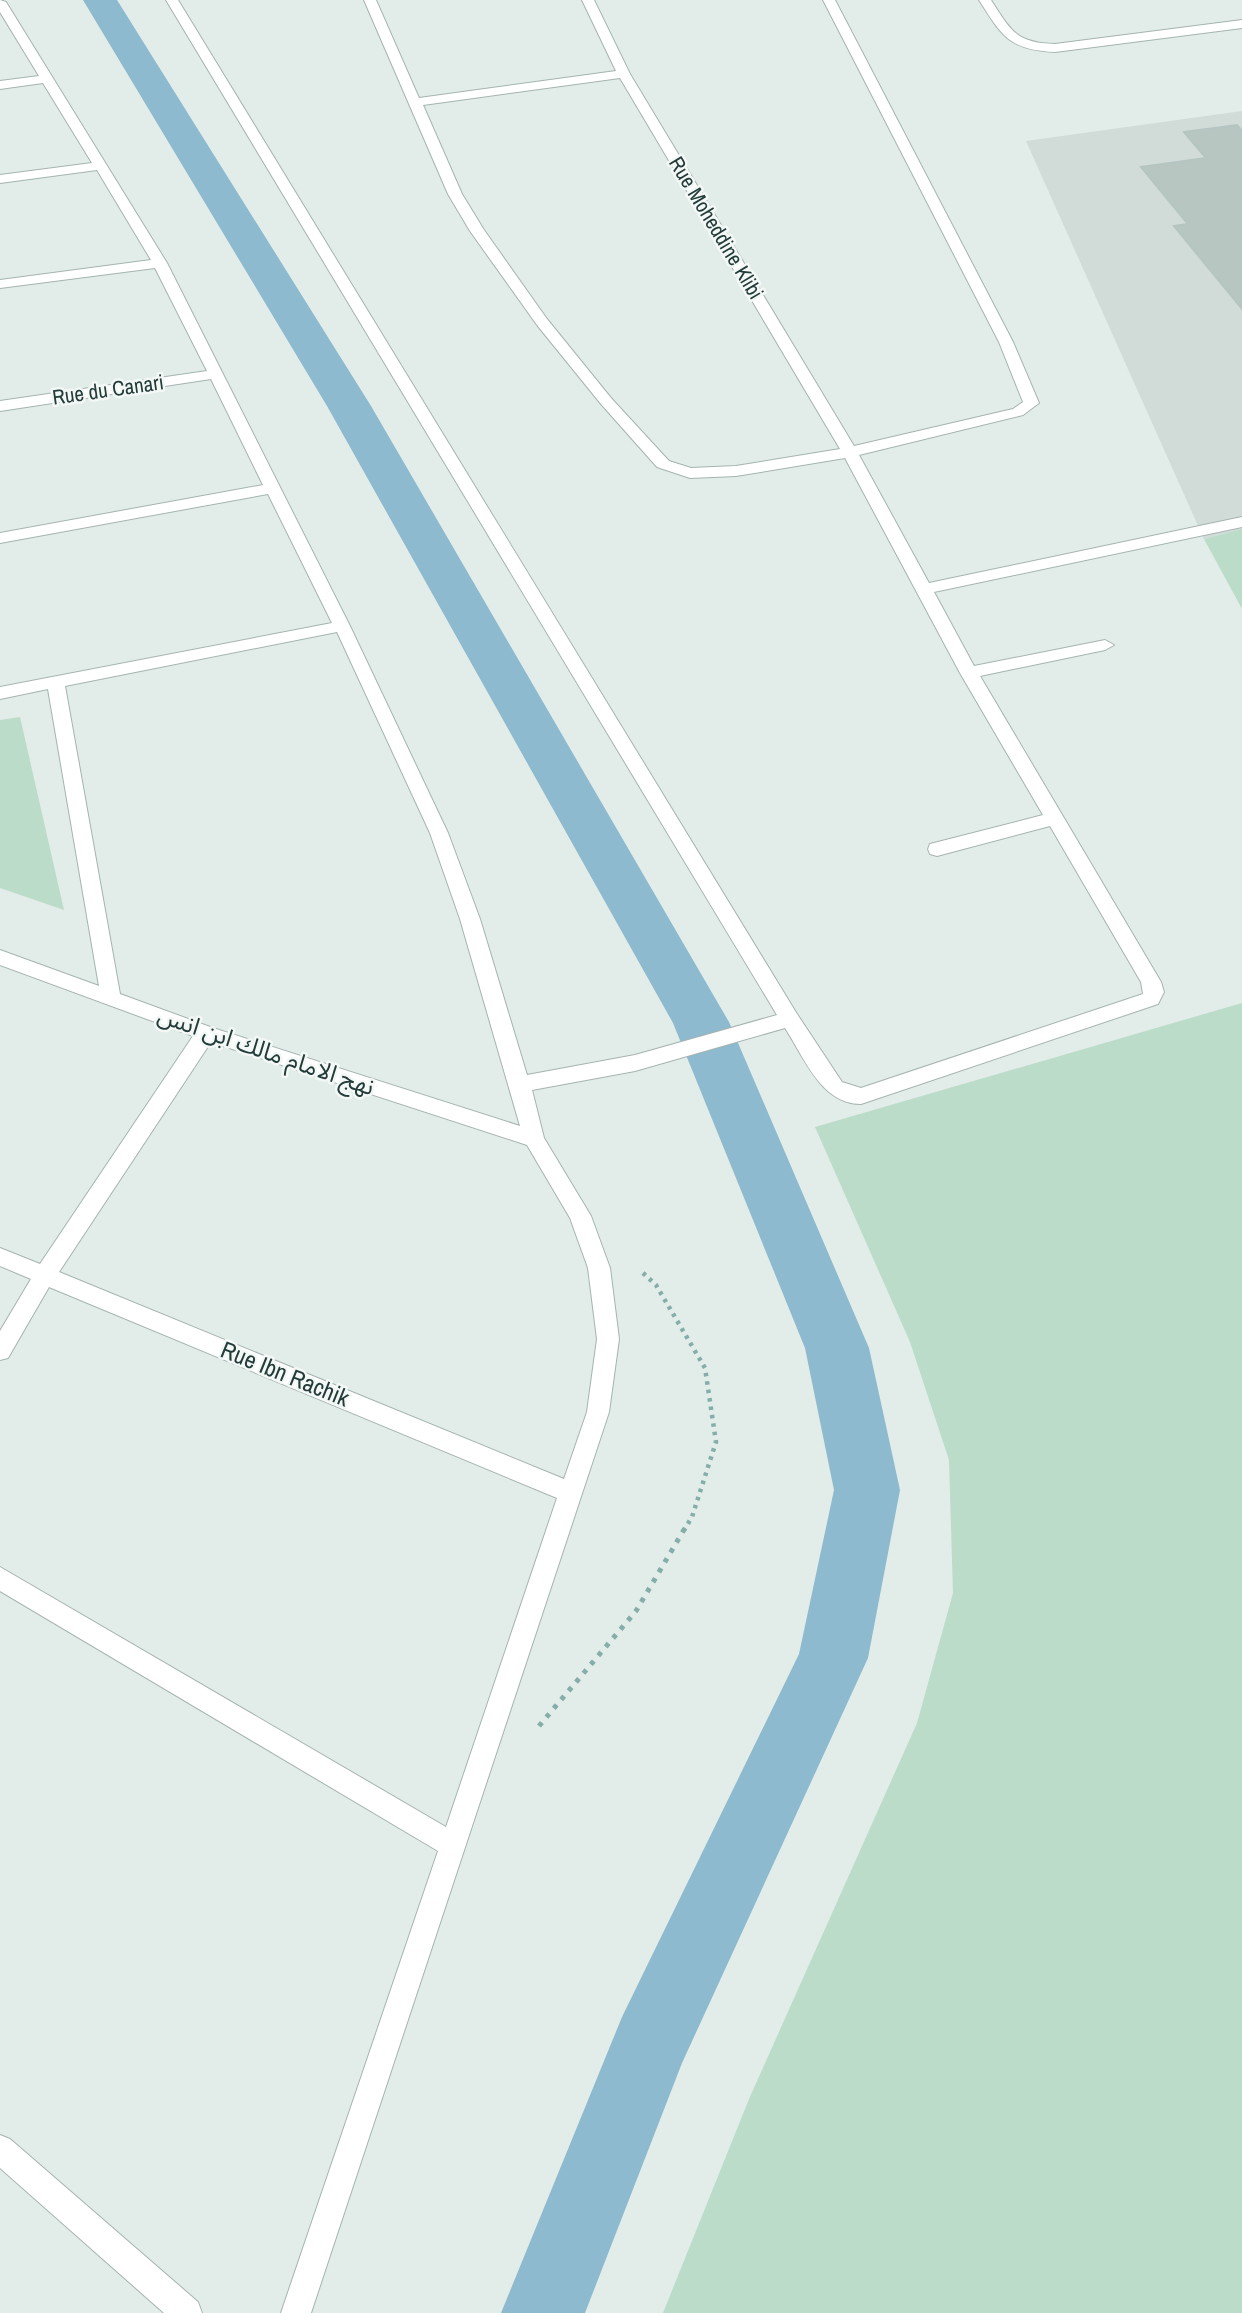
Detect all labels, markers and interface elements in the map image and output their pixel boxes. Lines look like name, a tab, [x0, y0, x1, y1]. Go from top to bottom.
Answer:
street label: Rue Moheddine Klibi	[662, 151, 771, 305]
street label: Rue du Canari	[50, 367, 165, 412]
street label: نهج الامام مالك ابن انس	[153, 998, 379, 1105]
street label: Rue Ibn Rachik	[216, 1333, 354, 1413]

